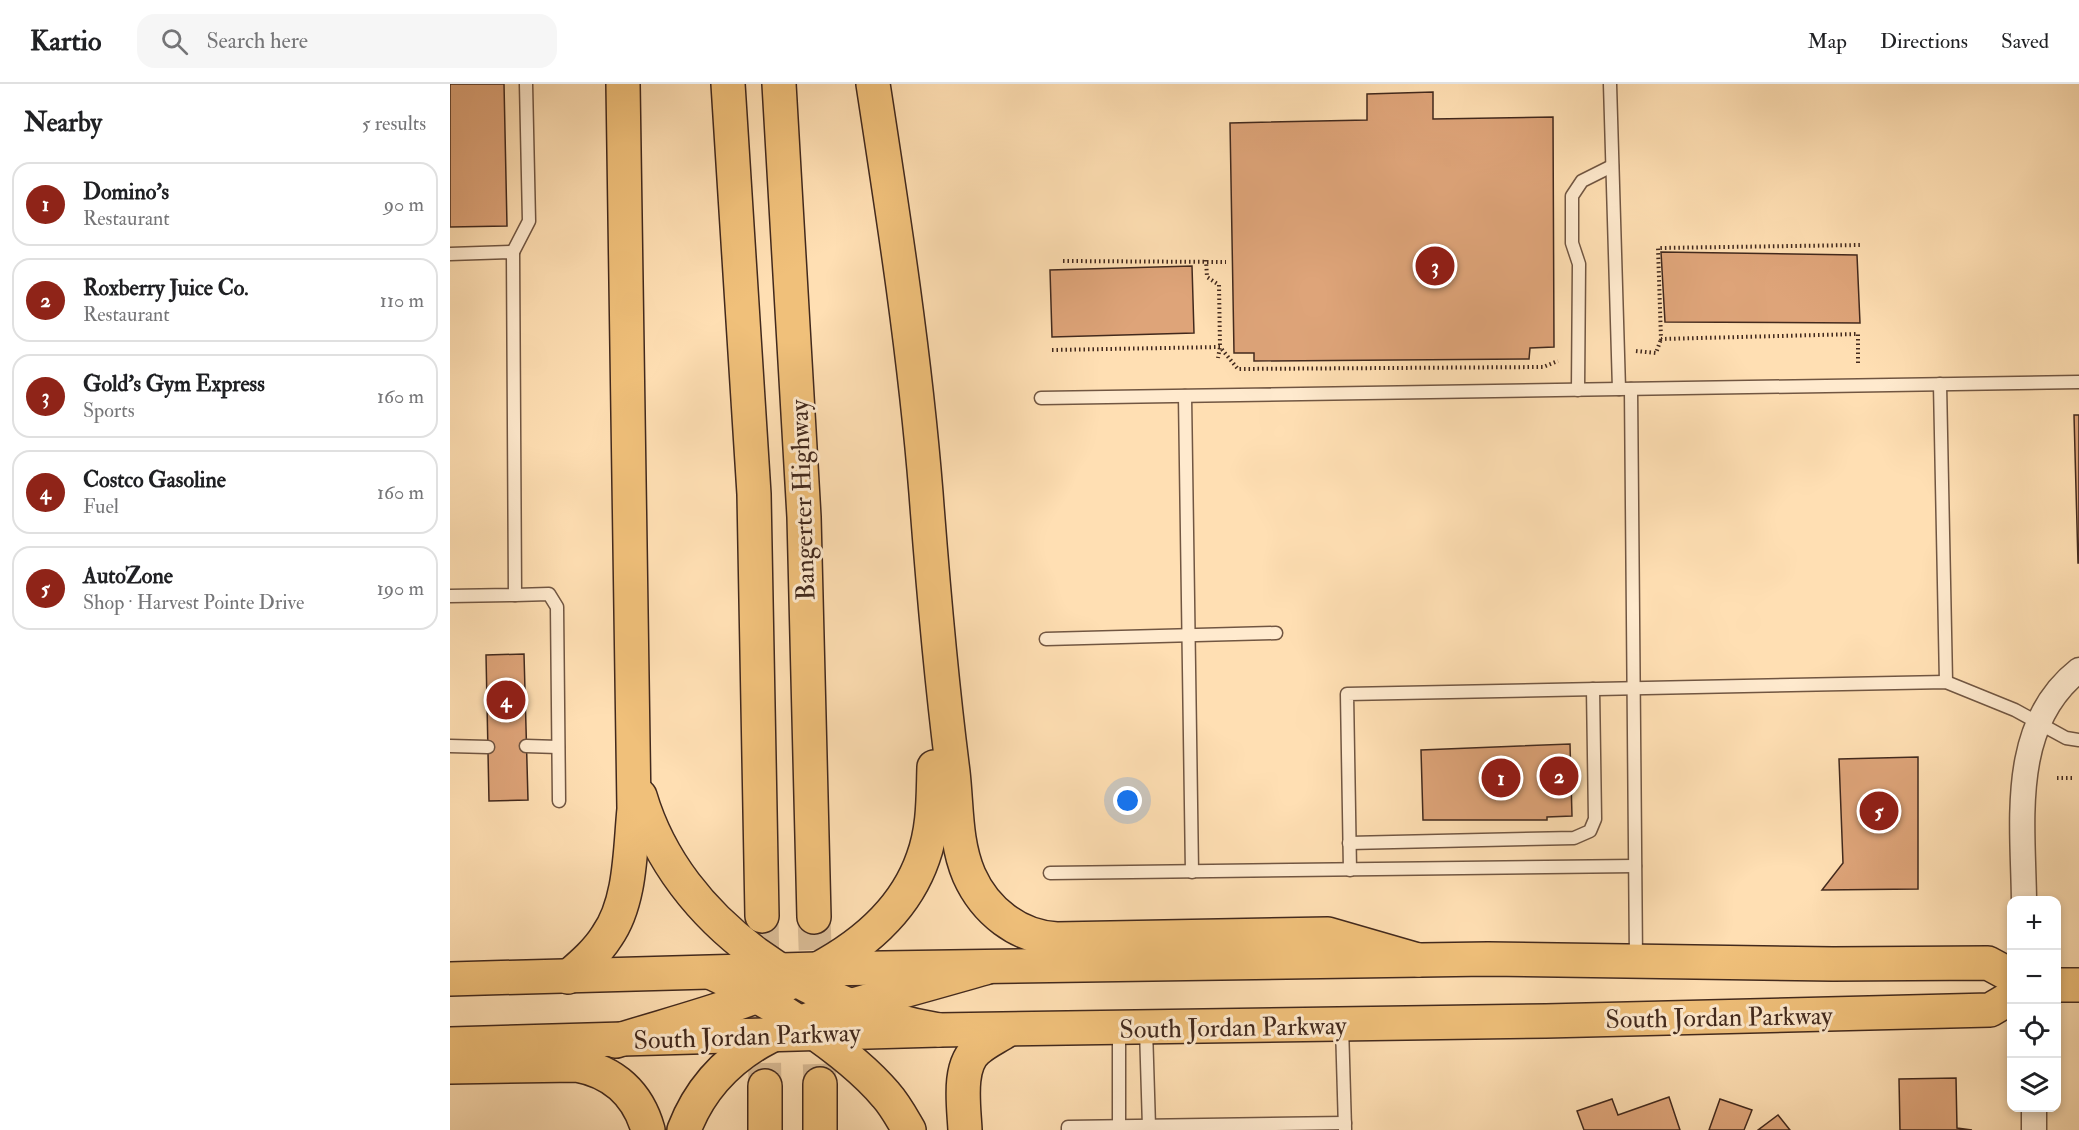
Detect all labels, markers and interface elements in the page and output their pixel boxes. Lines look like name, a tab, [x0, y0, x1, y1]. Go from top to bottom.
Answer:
search box	[137, 14, 557, 68]
text: Kartio	[30, 24, 101, 59]
icon: search	[158, 25, 191, 58]
text: Search here	[206, 27, 308, 55]
text: Map	[1807, 28, 1847, 55]
text: Directions	[1880, 28, 1968, 55]
text: Saved	[2001, 28, 2049, 55]
text: Nearby	[24, 107, 102, 139]
text: 5 results	[362, 111, 426, 136]
text: Domino's	[83, 178, 169, 206]
text: 1	[42, 192, 49, 217]
text: 90 m	[384, 192, 424, 217]
text: Restaurant	[83, 206, 170, 231]
pin: 3	[1416, 244, 1454, 288]
text: Roxberry Juice Co.	[83, 274, 249, 302]
text: 2	[40, 288, 51, 313]
text: 110 m	[380, 288, 424, 313]
text: Restaurant	[83, 302, 170, 327]
text: Gold's Gym Express	[83, 370, 265, 398]
text: 3	[42, 384, 49, 409]
text: 160 m	[377, 384, 424, 409]
text: Sports	[83, 398, 135, 423]
street label: Bangerter Highway	[783, 398, 822, 601]
text: Costco Gasoline	[83, 466, 226, 494]
text: 4	[40, 480, 51, 505]
text: 160 m	[377, 480, 424, 505]
text: Fuel	[83, 494, 119, 519]
text: AutoZone	[83, 562, 173, 590]
text: 5	[41, 576, 50, 601]
text: 190 m	[377, 576, 424, 601]
text: Shop · Harvest Pointe Drive	[83, 590, 304, 615]
pin: 4	[486, 678, 526, 722]
pin: 2	[1540, 754, 1578, 798]
pin: 1	[1482, 756, 1520, 800]
your location	[1113, 786, 1142, 815]
pin: 5	[1860, 788, 1898, 834]
map controls	[2007, 896, 2061, 1112]
button: +	[2007, 896, 2061, 950]
button: −	[2007, 950, 2061, 1004]
street label: South Jordan Parkway	[1605, 1000, 1833, 1036]
button: locate	[2007, 1004, 2061, 1058]
street label: South Jordan Parkway	[1119, 1010, 1347, 1046]
street label: South Jordan Parkway	[633, 1017, 862, 1057]
button: layers	[2007, 1058, 2061, 1112]

